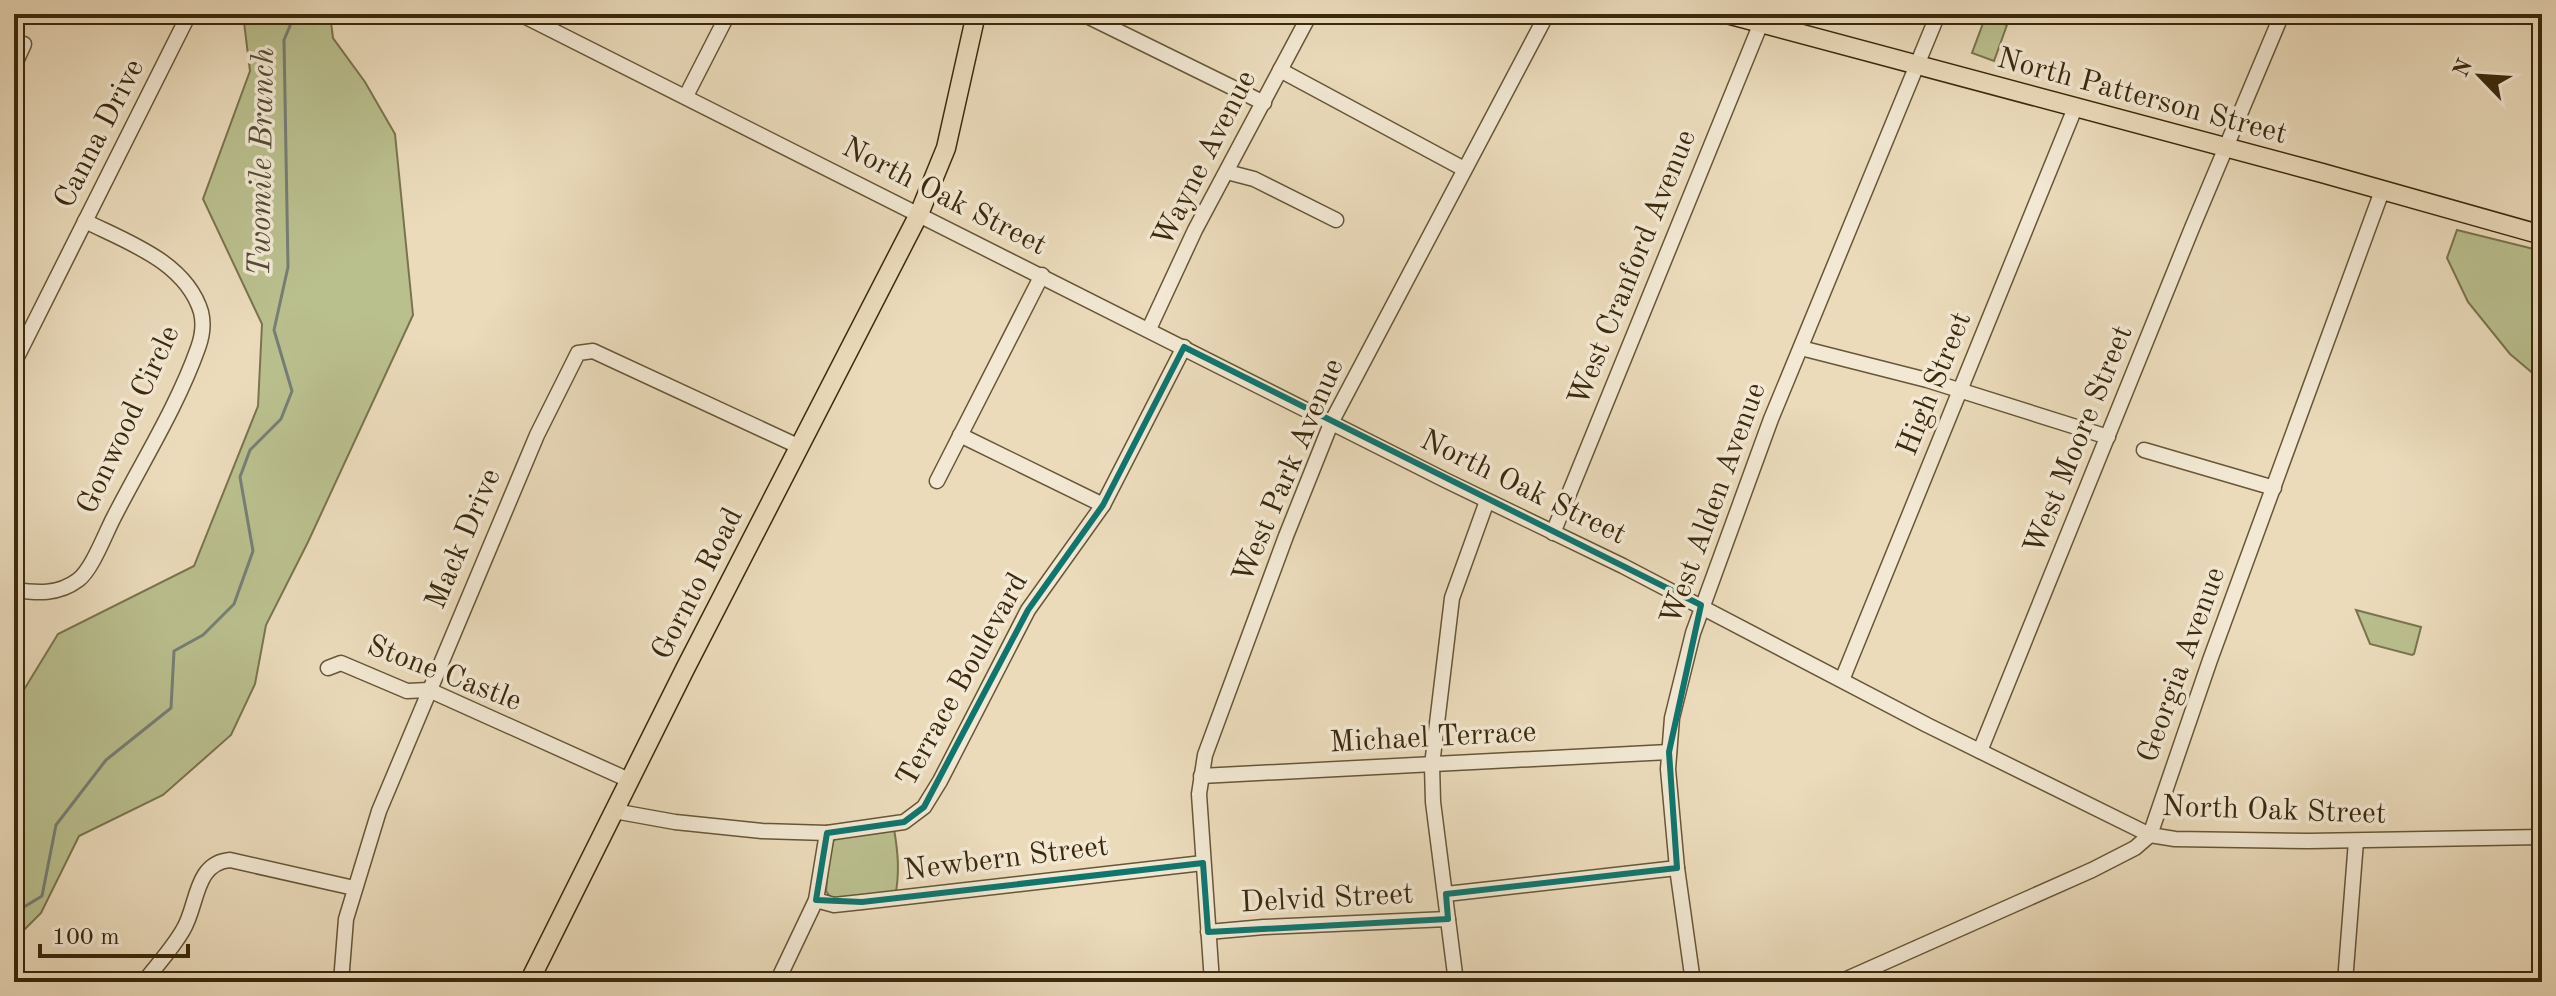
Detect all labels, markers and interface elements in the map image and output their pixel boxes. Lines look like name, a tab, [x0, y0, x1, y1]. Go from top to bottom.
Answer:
north arrow	[2440, 36, 2520, 116]
street label: North Patterson Street	[1994, 44, 2290, 150]
water label: Twomile Branch	[245, 47, 281, 277]
street label: Canna Drive	[50, 55, 150, 213]
text: N	[2450, 56, 2477, 81]
street label: Wayne Avenue	[1148, 66, 1262, 252]
street label: West Cranford Avenue	[1564, 126, 1702, 410]
street label: North Oak Street	[837, 133, 1051, 261]
street label: High Street	[1893, 308, 1977, 460]
street label: Gonwood Circle	[72, 321, 186, 519]
street label: West Moore Street	[2019, 321, 2139, 559]
street label: West Park Avenue	[1228, 355, 1350, 587]
street label: West Alden Avenue	[1656, 379, 1772, 629]
street label: North Oak Street	[1415, 425, 1631, 551]
street label: Mack Drive	[421, 465, 507, 613]
street label: Gornto Road	[647, 503, 749, 665]
street label: Georgia Avenue	[2133, 563, 2231, 767]
street label: Terrace Boulevard	[892, 568, 1034, 792]
street label: Stone Castle	[363, 631, 525, 717]
street label: Michael Terrace	[1329, 718, 1537, 758]
street label: North Oak Street	[2161, 792, 2387, 830]
street label: Newbern Street	[902, 832, 1110, 886]
street label: Delvid Street	[1240, 879, 1414, 919]
scale bar	[40, 908, 188, 958]
text: 100 m	[52, 926, 120, 950]

